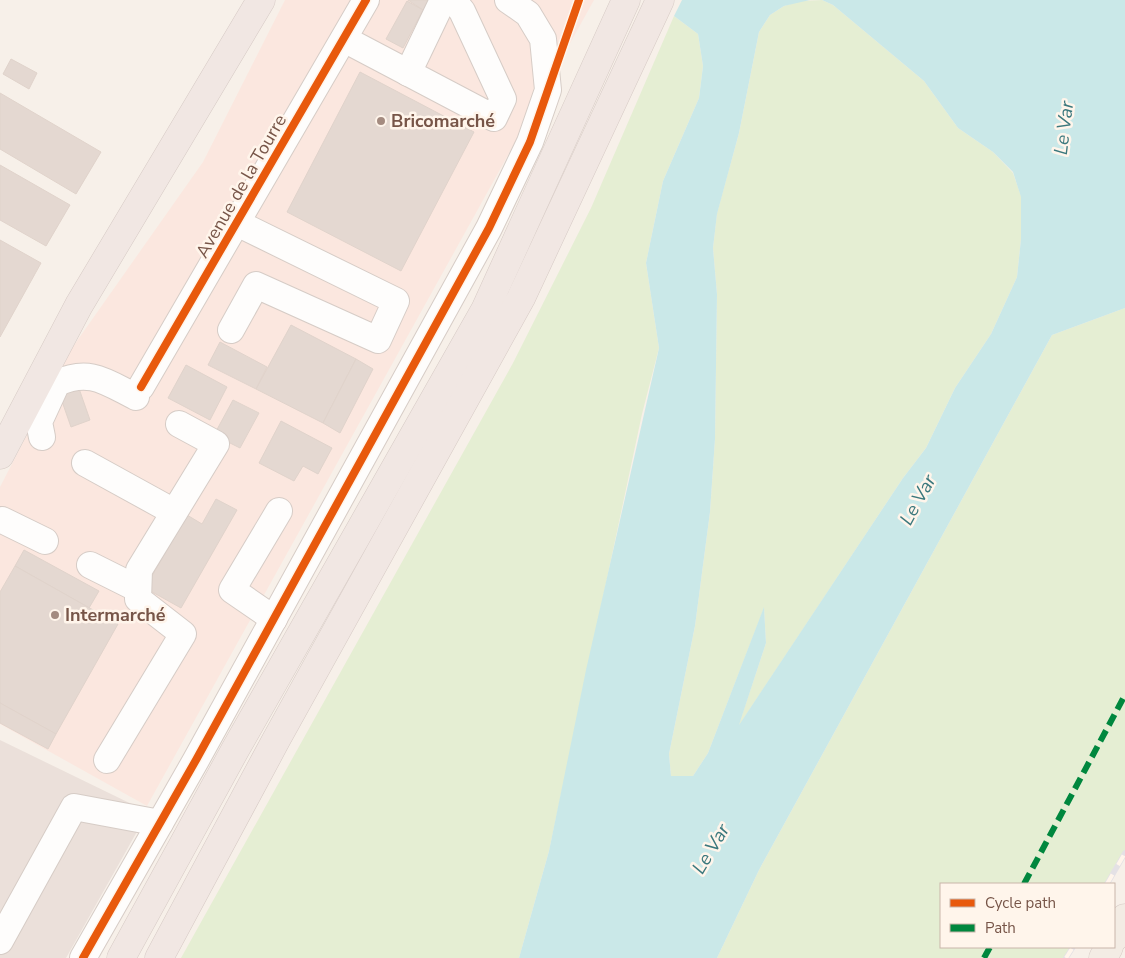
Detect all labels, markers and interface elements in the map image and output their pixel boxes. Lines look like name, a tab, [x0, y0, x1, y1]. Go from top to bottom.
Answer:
water label: Le Var	[1048, 98, 1080, 156]
place label: Bricomarché	[391, 109, 495, 133]
street label: Avenue de la Tourre	[190, 110, 292, 262]
marker: Bricomarché	[375, 115, 387, 127]
water label: Le Var	[894, 469, 943, 530]
place label: Intermarché	[65, 603, 166, 627]
marker: Intermarché	[49, 609, 61, 621]
water label: Le Var	[686, 818, 737, 879]
legend	[940, 883, 1115, 948]
text: Cycle path	[985, 893, 1056, 913]
text: Path	[985, 918, 1016, 938]

